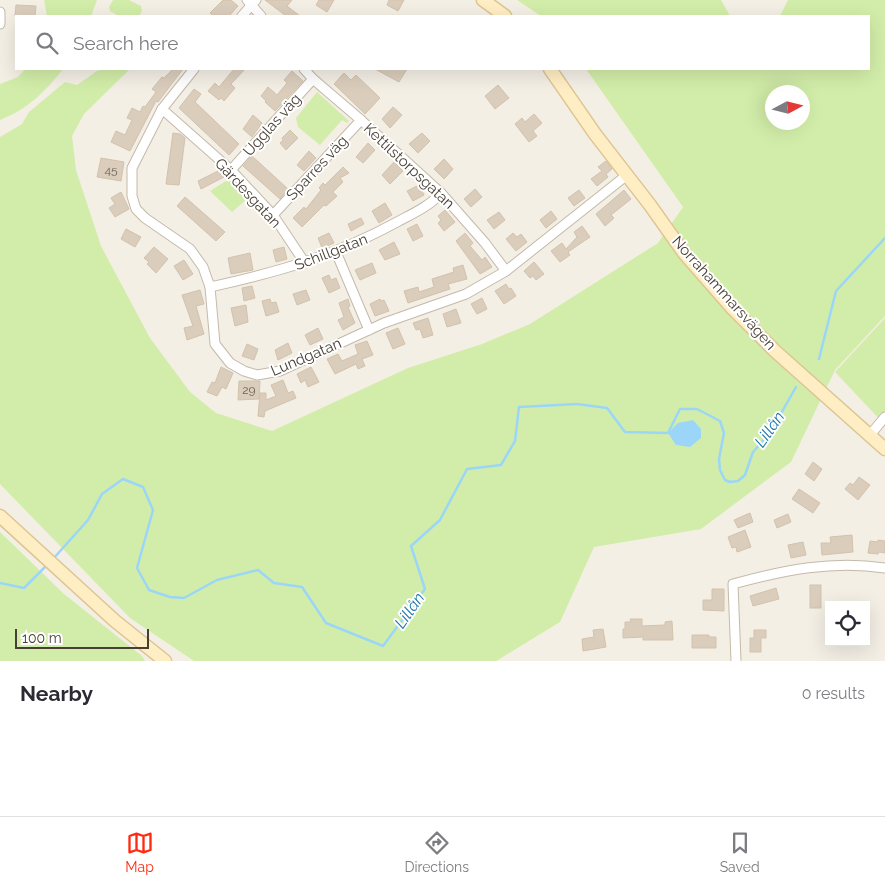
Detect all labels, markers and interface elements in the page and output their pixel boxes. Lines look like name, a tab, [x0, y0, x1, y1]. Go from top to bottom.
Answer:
search box	[15, 15, 870, 70]
icon: search	[33, 29, 61, 57]
text: Search here	[73, 32, 179, 54]
north arrow	[765, 85, 810, 130]
street label: Ugglas väg	[239, 90, 305, 160]
street label: Kettilstorpsgatan	[360, 119, 458, 213]
street label: Sparres väg	[283, 132, 351, 204]
street label: Gärdesgatan	[211, 154, 285, 232]
house number: 45	[104, 163, 118, 177]
street label: Schillgatan	[292, 230, 370, 274]
street label: Norrahammarsvägen	[668, 232, 780, 354]
street label: Lundgatan	[268, 334, 344, 380]
house number: 29	[242, 383, 256, 397]
water label: Lillån	[750, 408, 788, 451]
water label: Lillån	[390, 589, 428, 632]
map controls	[825, 601, 870, 646]
button: locate	[825, 601, 870, 646]
scale bar	[15, 626, 149, 649]
text: 100 m	[22, 630, 62, 646]
text: Nearby	[20, 681, 93, 706]
text: 0 results	[802, 684, 865, 703]
tab: Map	[125, 829, 154, 875]
tab: Directions	[404, 829, 469, 875]
tab: Saved	[720, 829, 760, 875]

